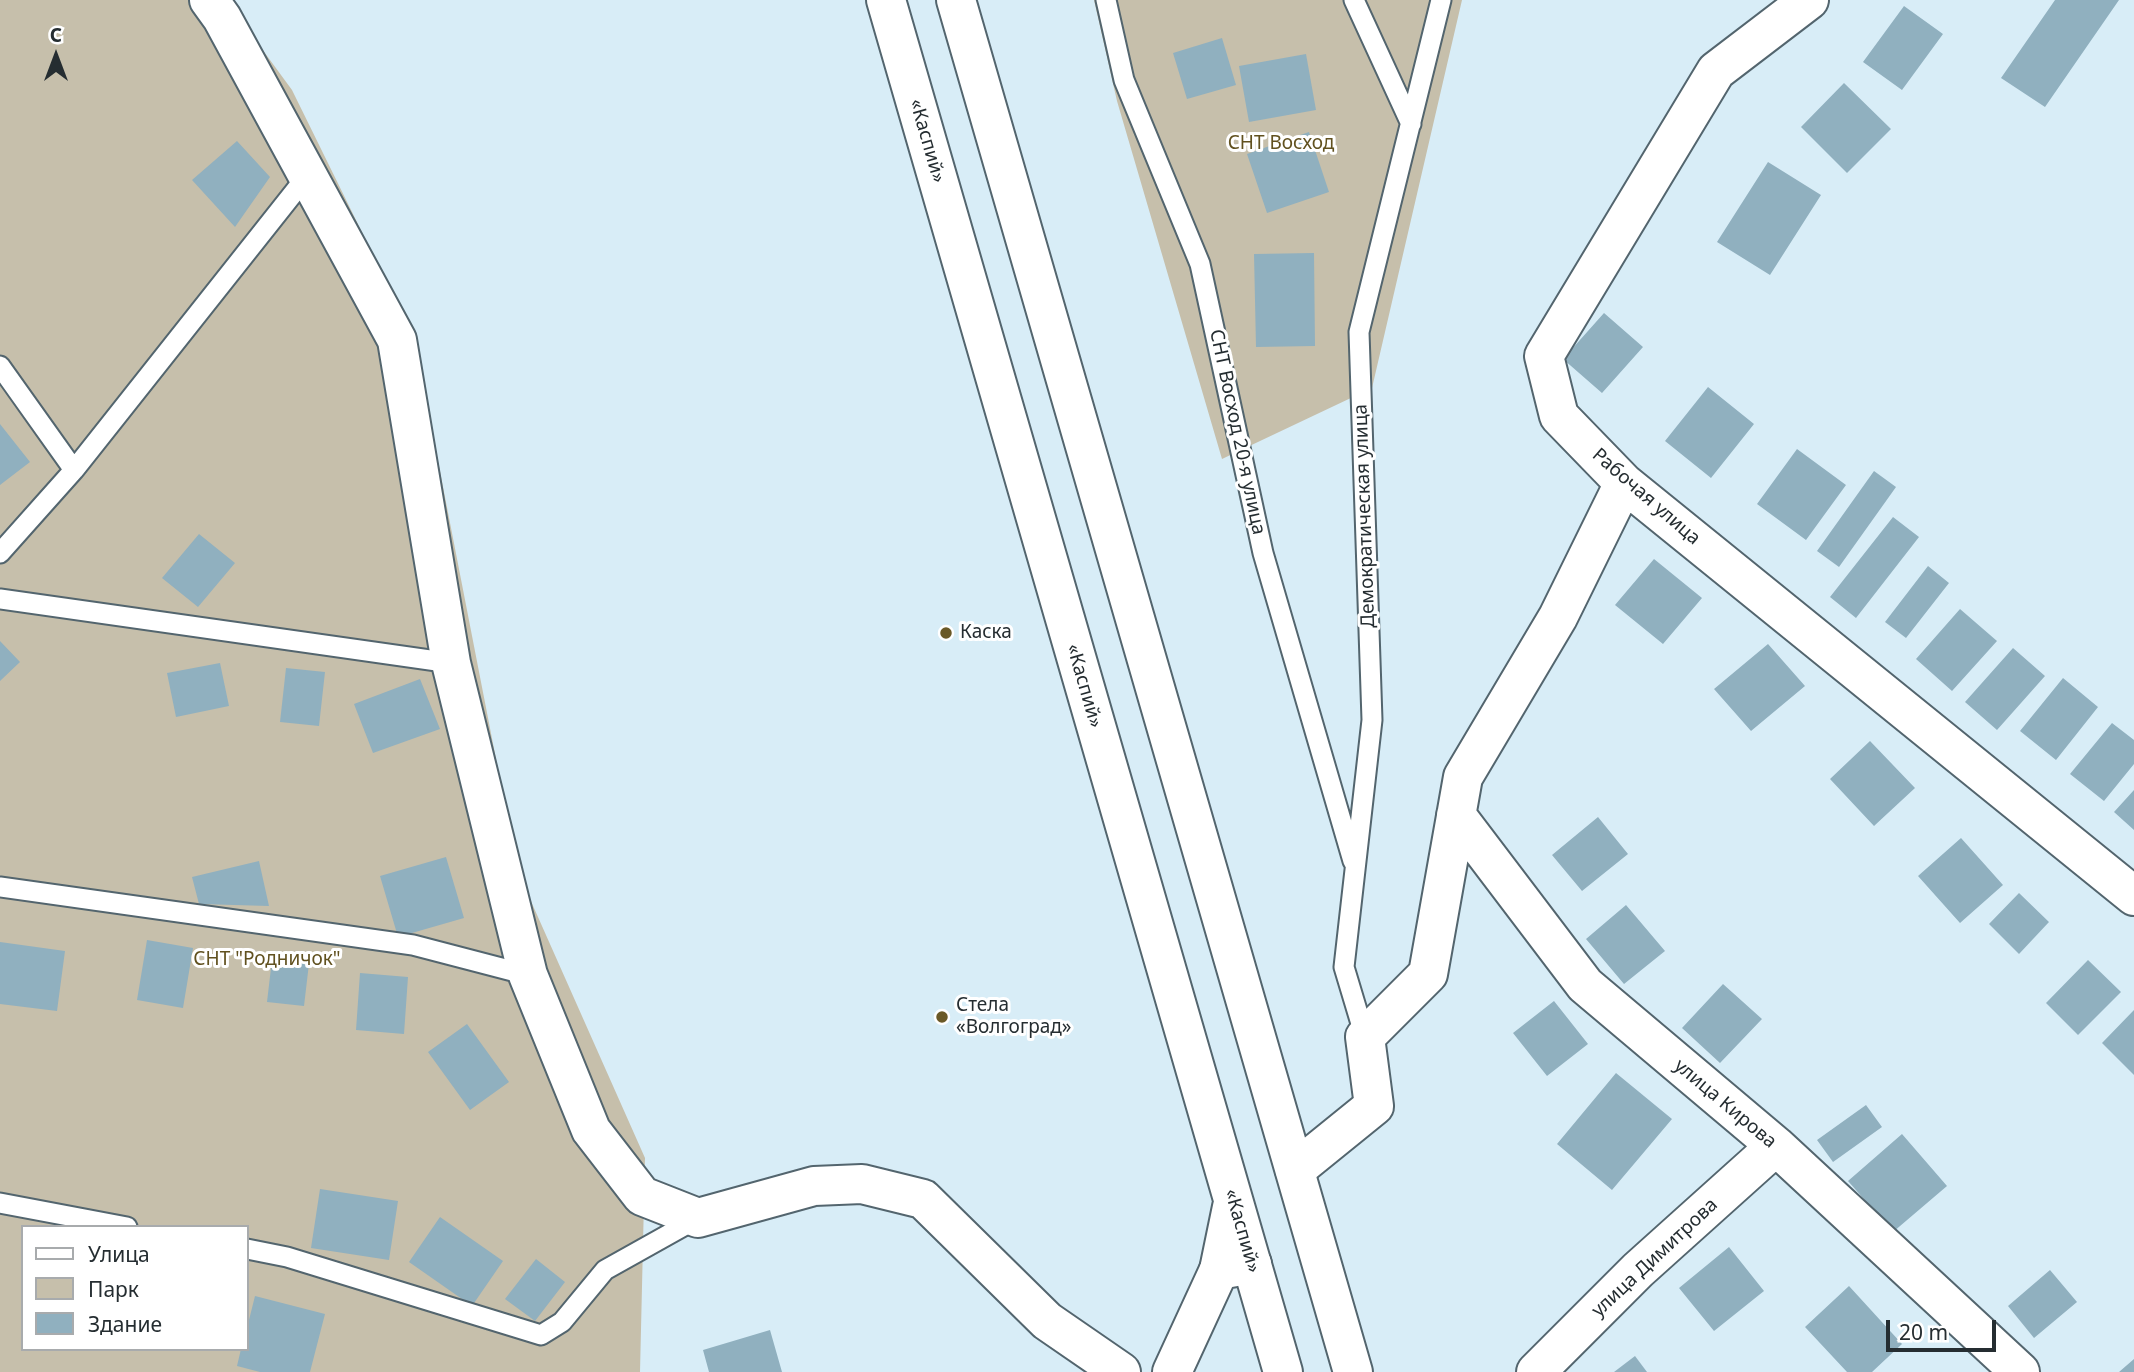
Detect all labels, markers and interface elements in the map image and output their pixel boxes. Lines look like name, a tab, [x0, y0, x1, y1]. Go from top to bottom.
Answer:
north arrow	[21, 21, 91, 91]
text: С	[50, 22, 62, 48]
street label: «Каспий»	[904, 96, 950, 186]
park label: СНТ Восход	[1228, 133, 1334, 155]
street label: СНТ Восход 20-я улица	[1204, 327, 1270, 537]
street label: Демократическая улица	[1350, 404, 1380, 628]
street label: Рабочая улица	[1587, 444, 1705, 550]
place label: Каска	[960, 622, 1012, 644]
marker: Каска	[938, 625, 954, 641]
street label: «Каспий»	[1061, 641, 1107, 731]
park label: СНТ "Родничок"	[193, 949, 341, 971]
place label: Стела «Волгоград»	[956, 995, 1072, 1039]
marker: Стела «Волгоград»	[934, 1009, 950, 1025]
street label: улица Кирова	[1669, 1055, 1781, 1153]
street label: «Каспий»	[1219, 1186, 1265, 1276]
street label: улица Димитрова	[1587, 1194, 1723, 1322]
legend	[21, 1225, 248, 1351]
text: Улица	[88, 1240, 150, 1268]
text: Парк	[88, 1275, 139, 1303]
scale bar	[1889, 1306, 1999, 1350]
text: Здание	[88, 1310, 162, 1338]
text: 20 m	[1899, 1318, 1948, 1346]

